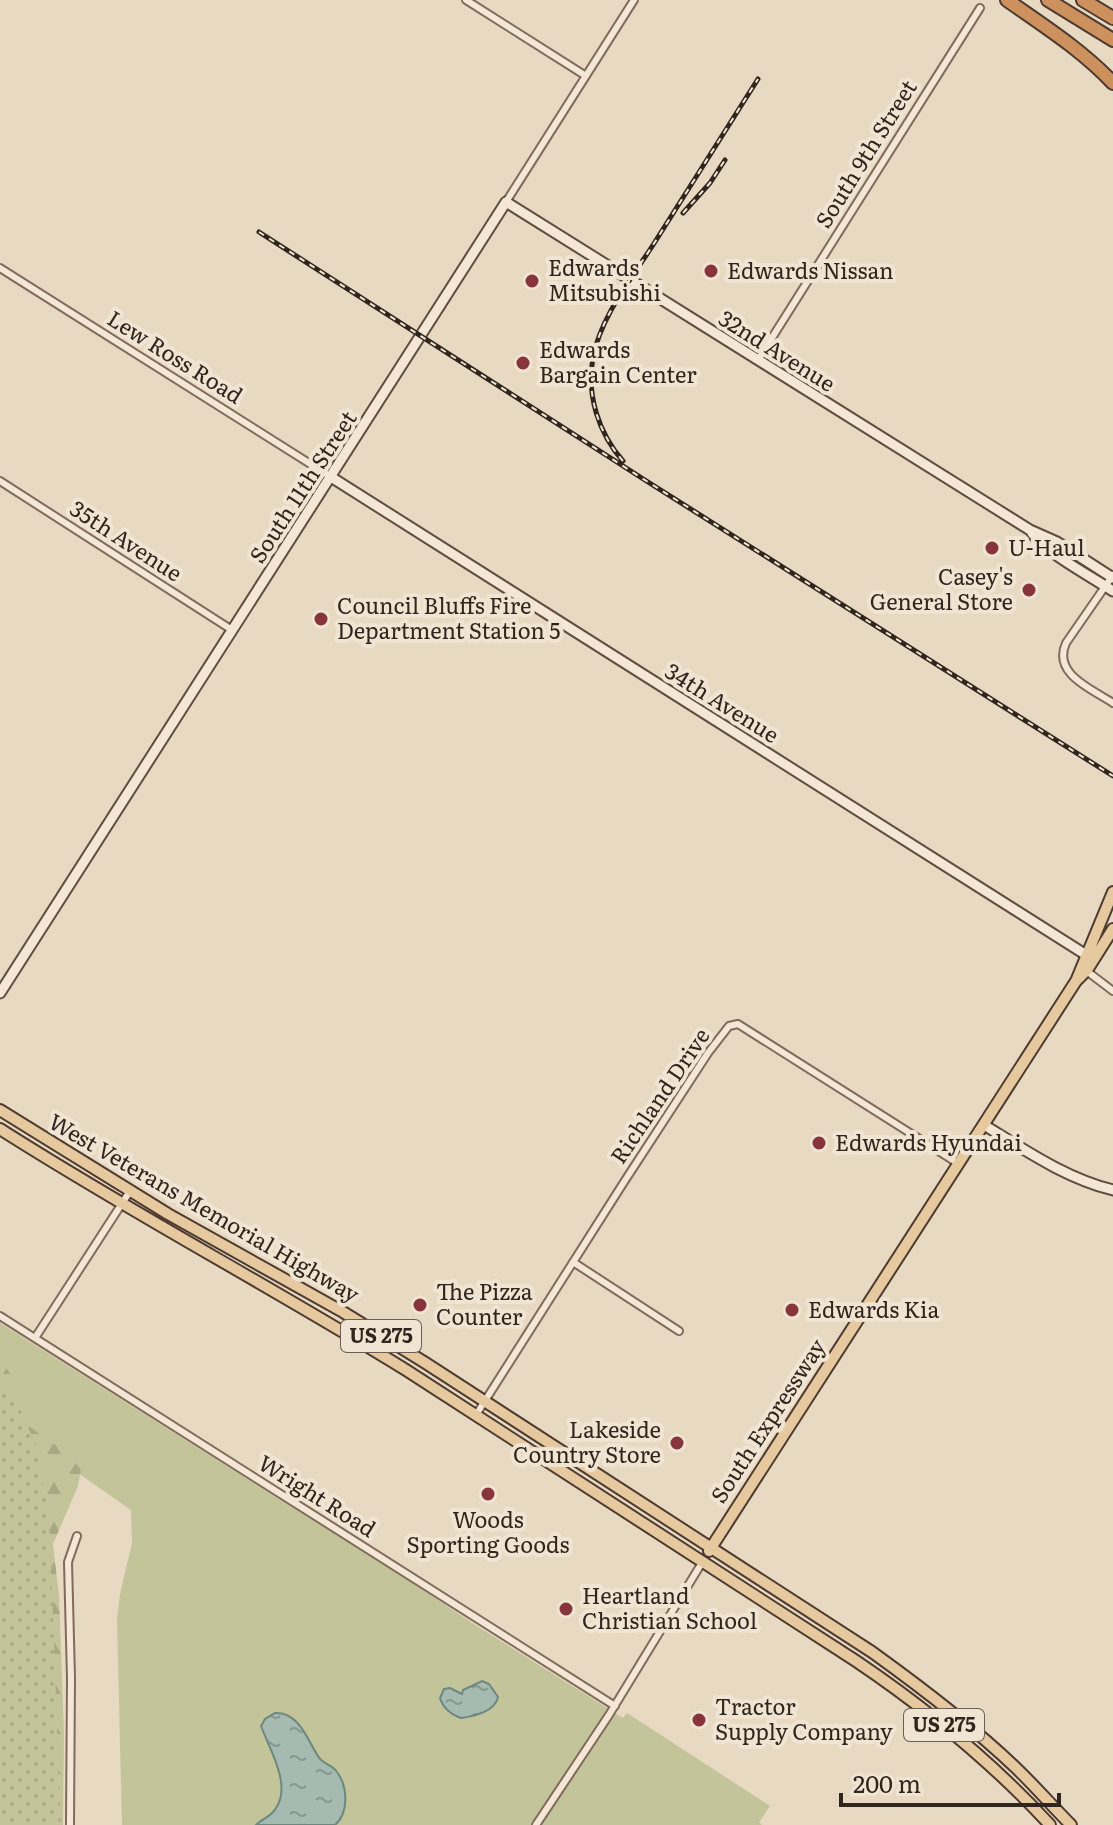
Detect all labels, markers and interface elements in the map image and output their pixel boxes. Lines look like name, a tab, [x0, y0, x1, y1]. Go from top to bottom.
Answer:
street label: South 9th Street	[806, 73, 924, 234]
place label: Edwards Mitsubishi	[548, 250, 661, 308]
place label: Edwards Nissan	[727, 253, 894, 286]
marker: Edwards Nissan	[702, 262, 720, 280]
marker: Edwards Mitsubishi	[523, 272, 541, 290]
street label: Lew Ross Road	[102, 301, 250, 411]
street label: 32nd Avenue	[713, 301, 842, 399]
place label: Edwards Bargain Center	[539, 332, 697, 390]
marker: Edwards Bargain Center	[514, 354, 532, 372]
street label: South 11th Street	[240, 403, 364, 569]
street label: 35th Avenue	[64, 491, 190, 588]
place label: U-Haul	[1008, 530, 1085, 563]
marker: U-Haul	[983, 539, 1001, 557]
place label: Casey's General Store	[870, 559, 1013, 617]
marker: Casey's General Store	[1020, 581, 1038, 599]
place label: Council Bluffs Fire Department Station 5	[337, 588, 561, 646]
marker: Council Bluffs Fire Department Station 5	[312, 610, 330, 628]
street label: 34th Avenue	[659, 654, 786, 750]
street label: Richland Drive	[601, 1021, 717, 1170]
street label: West Veterans Memorial Highway	[43, 1104, 366, 1310]
place label: Edwards Hyundai	[835, 1125, 1022, 1158]
marker: Edwards Hyundai	[810, 1134, 828, 1152]
place label: The Pizza Counter	[436, 1274, 533, 1332]
place label: Edwards Kia	[808, 1292, 939, 1325]
marker: The Pizza Counter	[411, 1296, 429, 1314]
marker: Edwards Kia	[783, 1301, 801, 1319]
road number: US 275	[341, 1320, 421, 1352]
street label: South Expressway	[701, 1331, 833, 1509]
place label: Lakeside Country Store	[513, 1412, 661, 1470]
marker: Lakeside Country Store	[668, 1434, 686, 1452]
street label: Wright Road	[253, 1445, 383, 1544]
marker: Woods Sporting Goods	[479, 1485, 497, 1503]
place label: Woods Sporting Goods	[407, 1502, 570, 1560]
place label: Heartland Christian School	[582, 1578, 757, 1636]
marker: Heartland Christian School	[557, 1600, 575, 1618]
place label: Tractor Supply Company	[715, 1689, 893, 1747]
road number: US 275	[904, 1709, 984, 1741]
marker: Tractor Supply Company	[690, 1711, 708, 1729]
scale bar	[841, 1757, 1059, 1807]
text: 200 m	[853, 1765, 921, 1800]

